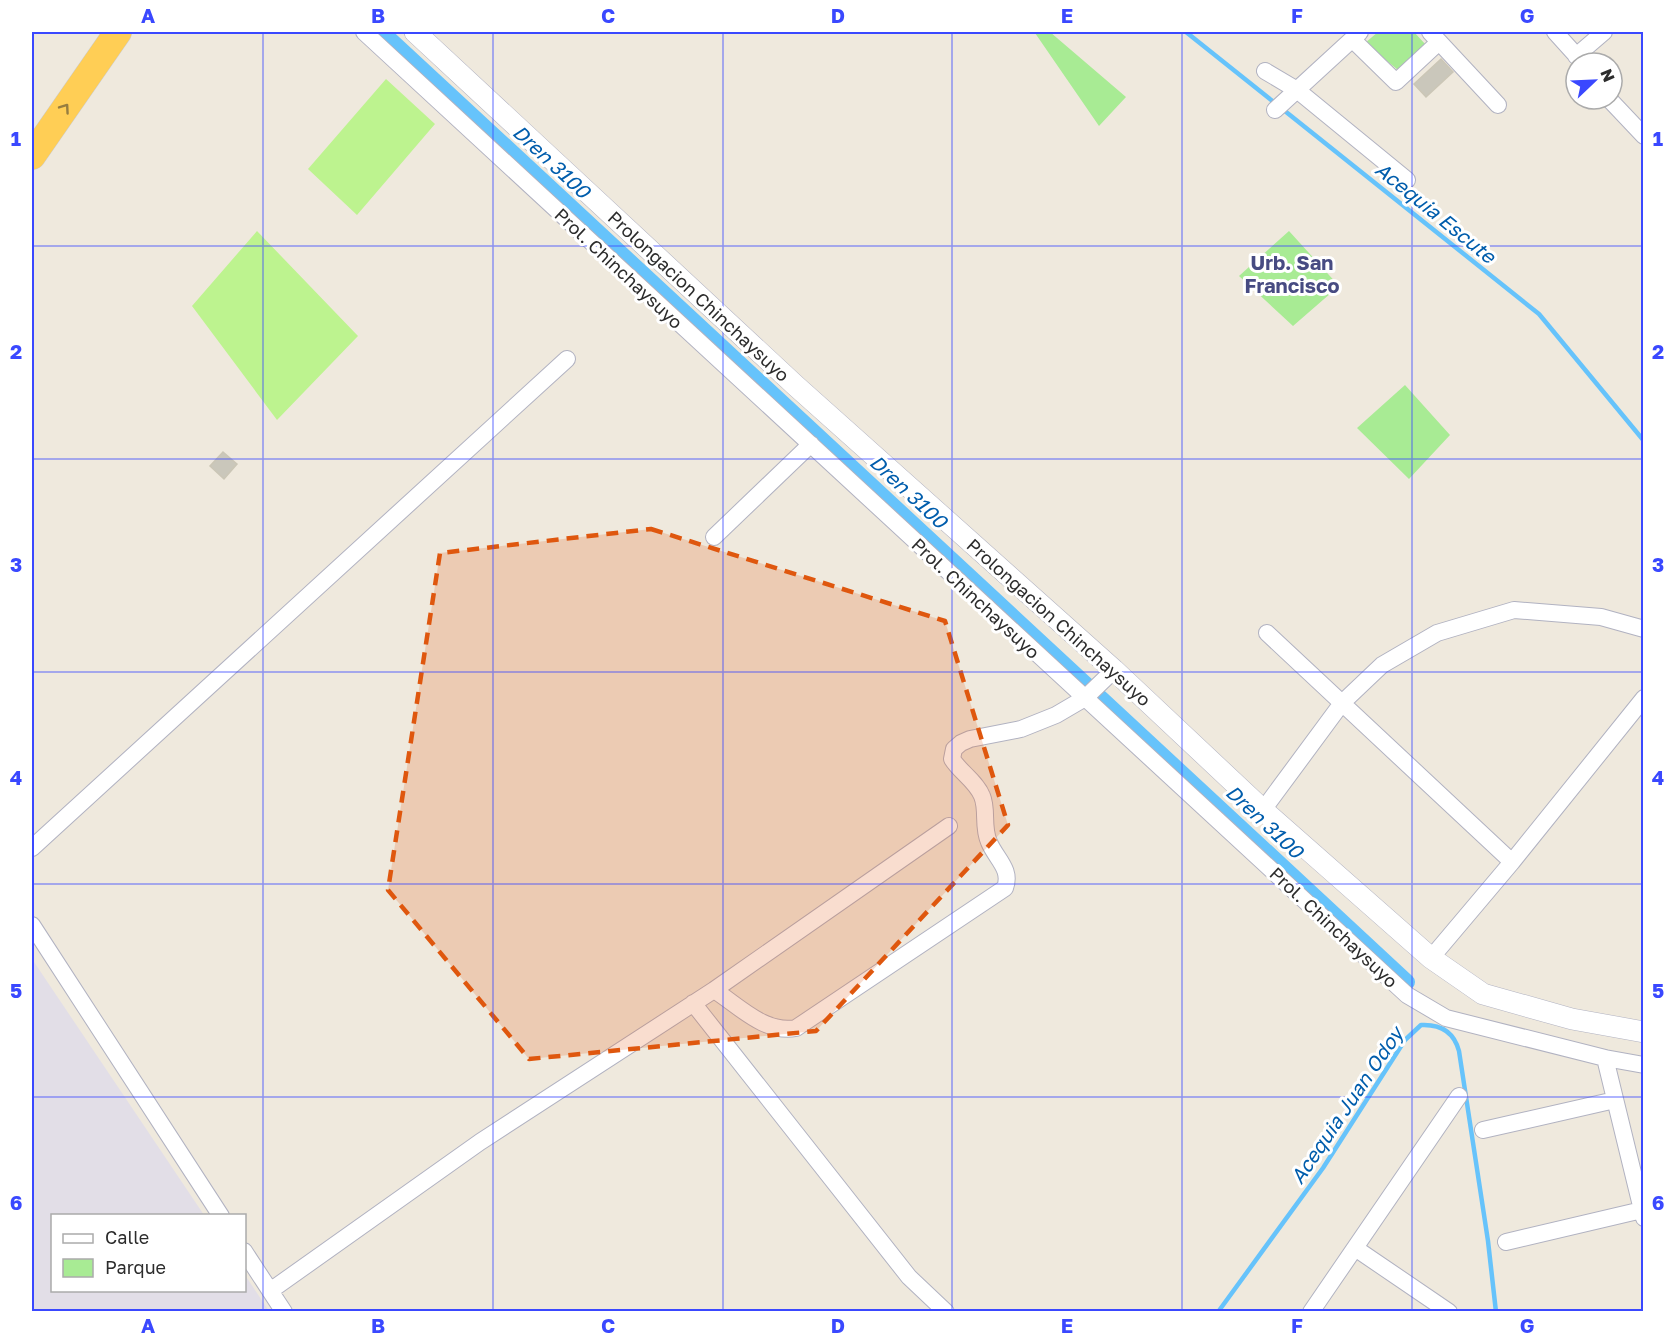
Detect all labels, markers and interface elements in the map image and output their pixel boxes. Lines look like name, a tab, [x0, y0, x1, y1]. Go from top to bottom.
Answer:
text: A	[141, 3, 155, 27]
text: B	[371, 3, 385, 27]
text: C	[601, 3, 615, 27]
text: D	[831, 3, 845, 27]
text: E	[1061, 3, 1073, 27]
text: F	[1291, 3, 1303, 27]
text: G	[1520, 3, 1534, 27]
north arrow	[1564, 51, 1624, 111]
text: N	[1596, 66, 1619, 85]
one-way arrow	[58, 104, 69, 115]
water label: Dren 3100	[508, 119, 597, 204]
text: 1	[11, 126, 21, 150]
text: 1	[1653, 126, 1663, 150]
water label: Acequia Escute	[1371, 156, 1502, 269]
street label: Prol. Chinchaysuyo	[550, 203, 688, 333]
street label: Prolongacion Chinchaysuyo	[604, 206, 794, 386]
district label: Urb. San Francisco	[1245, 250, 1339, 297]
text: 2	[10, 339, 22, 363]
text: 2	[1652, 339, 1664, 363]
water label: Dren 3100	[865, 449, 954, 534]
street label: Prol. Chinchaysuyo	[907, 533, 1045, 663]
street label: Prolongacion Chinchaysuyo	[962, 534, 1156, 710]
text: 3	[10, 552, 22, 576]
text: 3	[1652, 552, 1664, 576]
text: 4	[10, 765, 22, 789]
text: 4	[1652, 765, 1664, 789]
water label: Dren 3100	[1221, 779, 1310, 864]
street label: Prol. Chinchaysuyo	[1265, 862, 1403, 992]
text: 5	[10, 978, 22, 1002]
text: 5	[1652, 978, 1664, 1002]
water label: Acequia Juan Odoy	[1285, 1020, 1410, 1188]
text: 6	[10, 1190, 22, 1214]
text: 6	[1652, 1190, 1664, 1214]
legend	[51, 1214, 246, 1292]
text: Calle	[105, 1226, 149, 1248]
text: Parque	[105, 1256, 166, 1278]
text: A	[141, 1313, 155, 1337]
text: B	[371, 1313, 385, 1337]
text: C	[601, 1313, 615, 1337]
text: D	[831, 1313, 845, 1337]
text: E	[1061, 1313, 1073, 1337]
text: F	[1291, 1313, 1303, 1337]
text: G	[1520, 1313, 1534, 1337]

